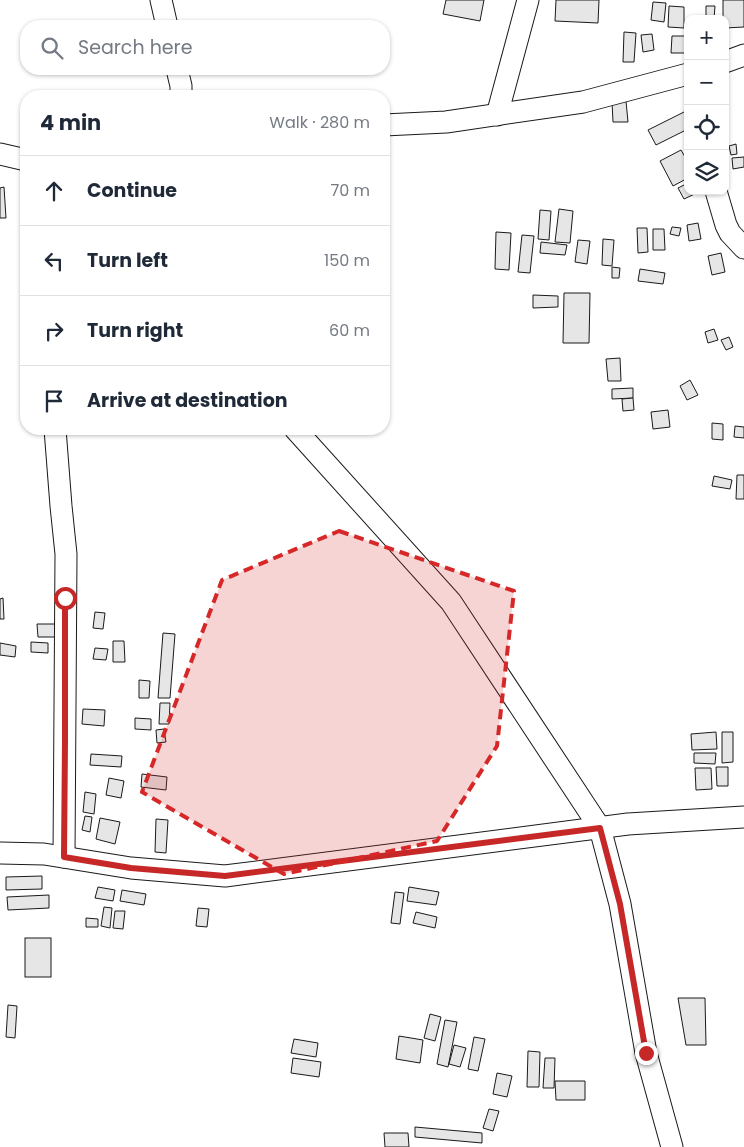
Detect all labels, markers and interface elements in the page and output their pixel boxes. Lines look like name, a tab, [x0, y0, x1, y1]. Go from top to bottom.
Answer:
map controls	[684, 15, 729, 195]
button: +	[684, 15, 729, 60]
search box	[20, 20, 390, 75]
icon: search	[38, 34, 66, 62]
text: Search here	[78, 34, 192, 61]
button: −	[684, 60, 729, 105]
button: locate	[684, 105, 729, 150]
text: 4 min	[40, 108, 101, 137]
text: Walk · 280 m	[269, 111, 370, 134]
button: layers	[684, 150, 729, 195]
icon: ahead	[40, 177, 68, 205]
text: Continue	[87, 177, 177, 204]
text: 70 m	[330, 179, 370, 202]
icon: left	[40, 247, 68, 275]
text: Turn left	[87, 247, 168, 274]
text: 150 m	[324, 249, 370, 272]
icon: right	[40, 317, 68, 345]
text: Turn right	[87, 317, 183, 344]
text: 60 m	[329, 319, 370, 342]
icon: arrive	[40, 387, 68, 415]
text: Arrive at destination	[87, 387, 288, 414]
route start	[54, 587, 77, 610]
route end	[635, 1042, 658, 1065]

